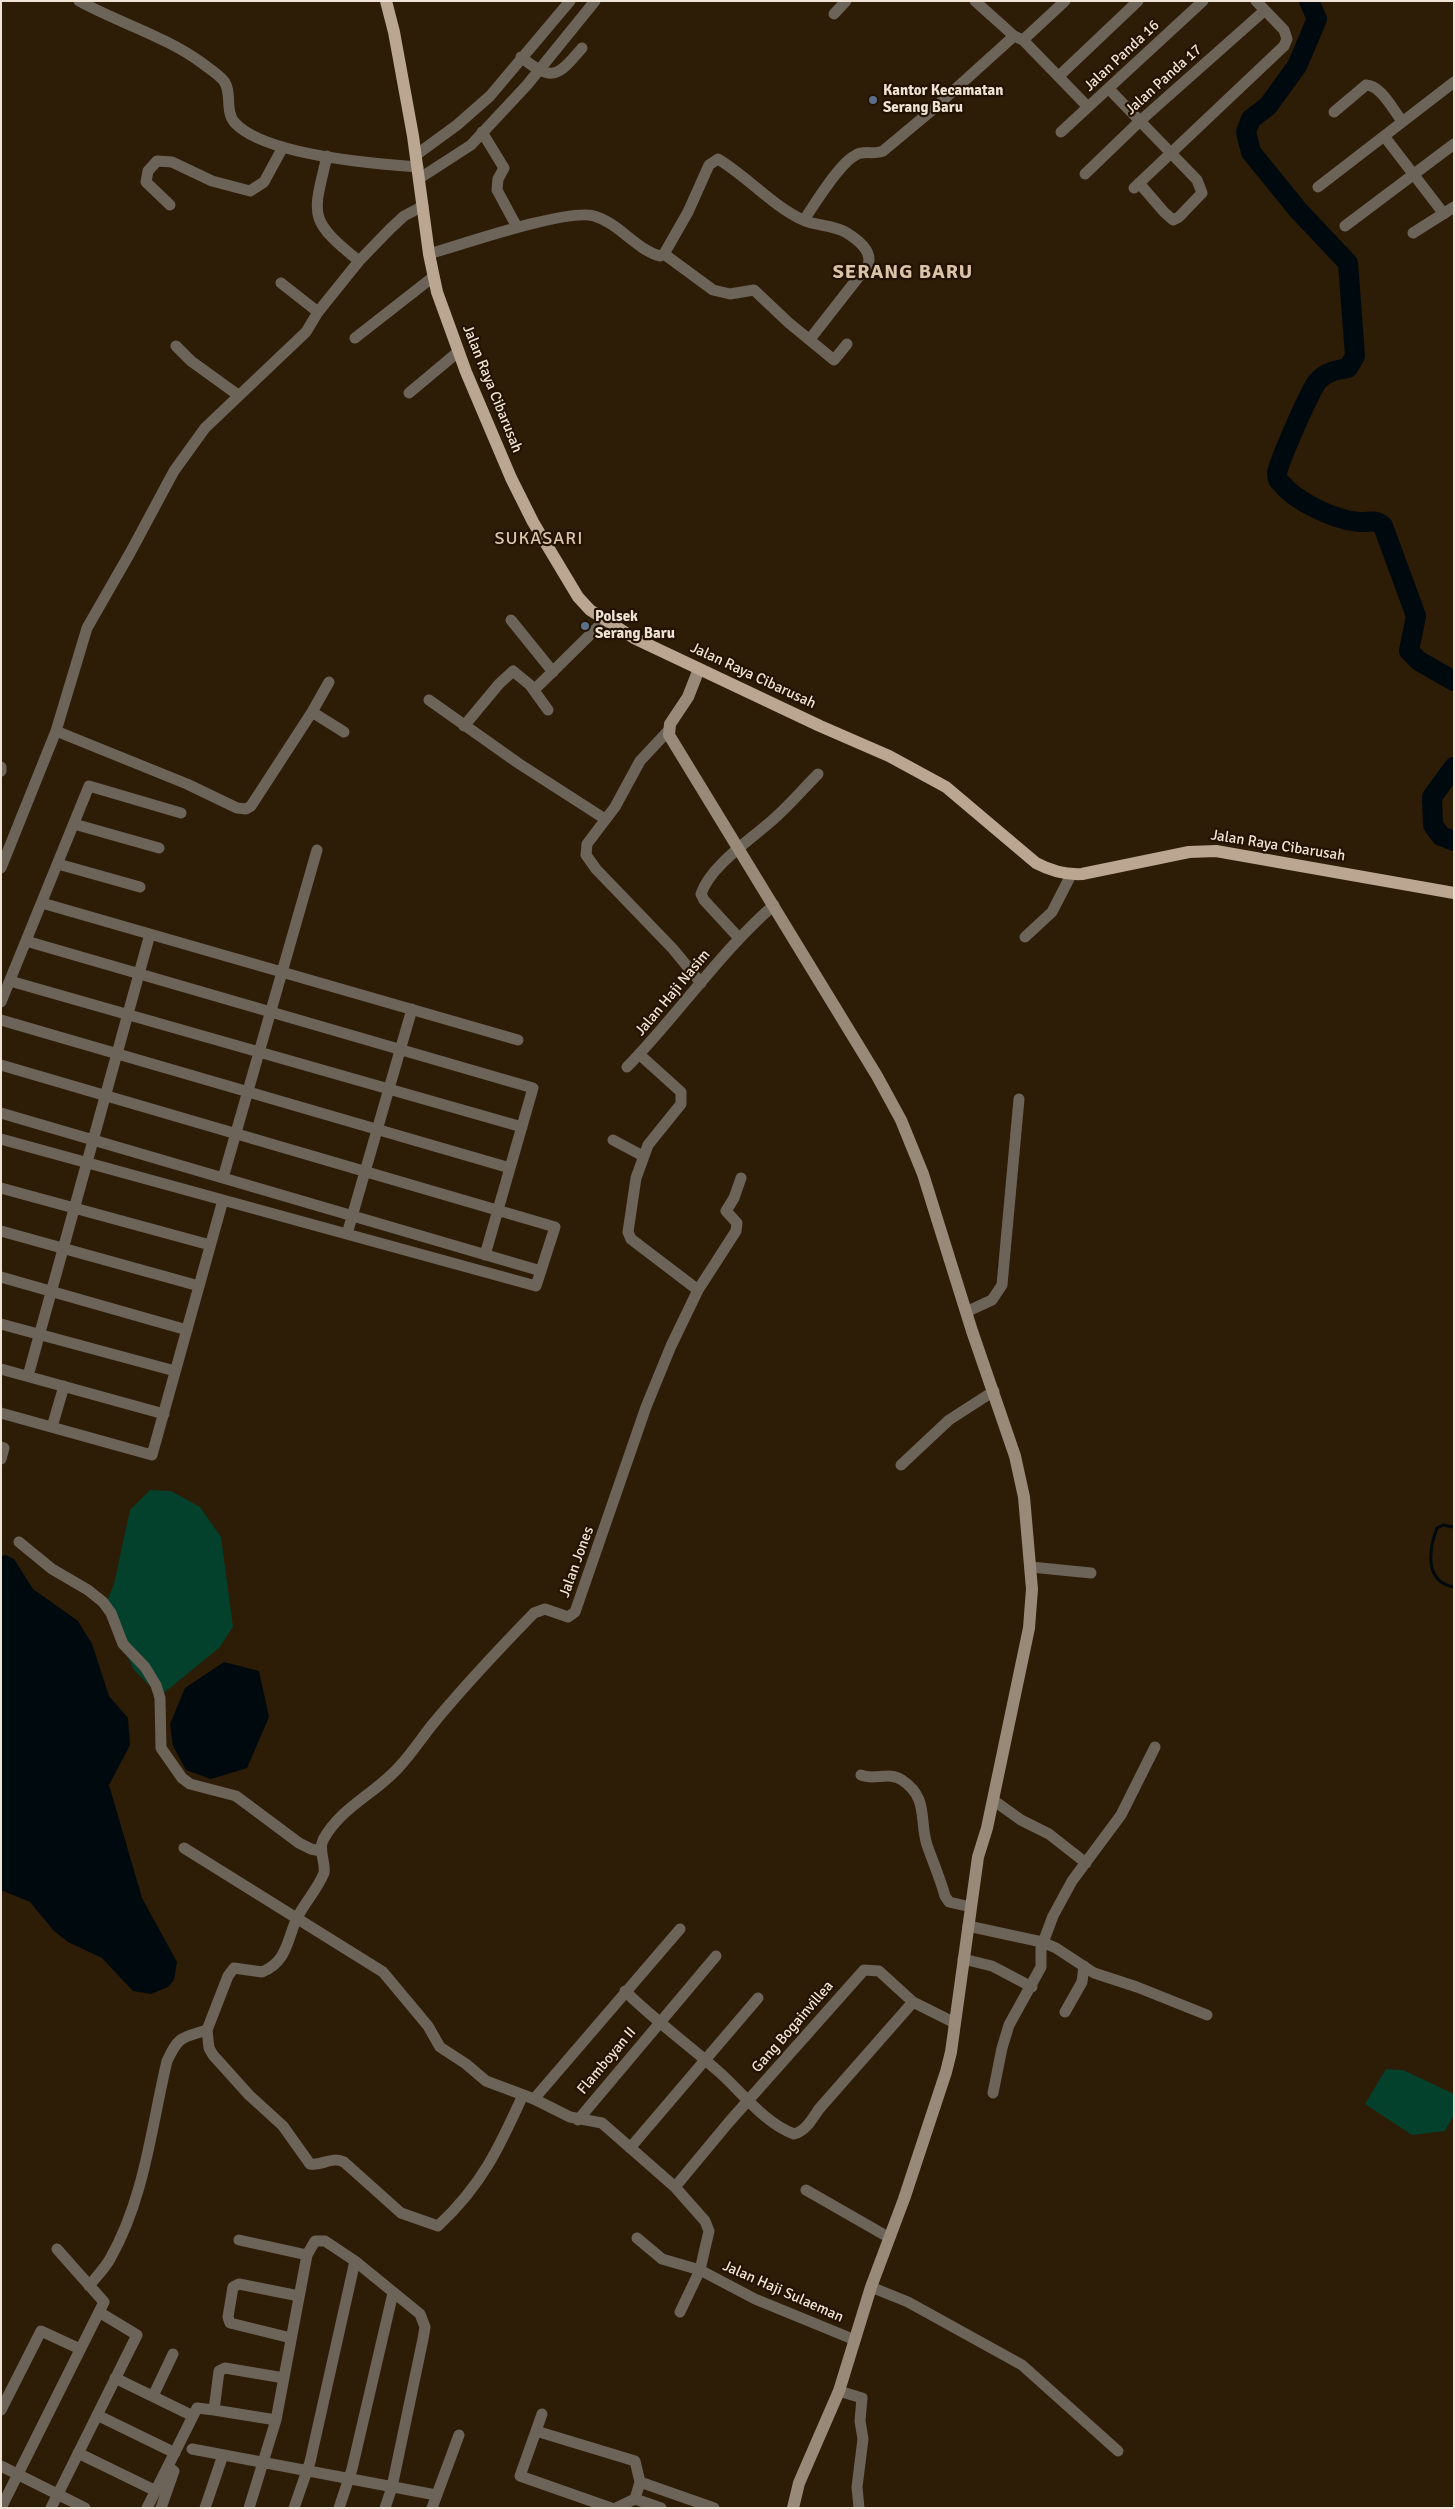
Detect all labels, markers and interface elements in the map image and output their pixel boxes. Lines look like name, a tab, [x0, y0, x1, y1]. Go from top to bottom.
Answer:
street label: Jalan Panda 16	[1081, 17, 1163, 95]
street label: Jalan Panda 17	[1122, 41, 1206, 119]
place label: Kantor Kecamatan Serang Baru	[883, 82, 1003, 117]
marker: Kantor Kecamatan Serang Baru	[867, 94, 879, 106]
district label: SERANG BARU	[831, 261, 975, 285]
street label: Jalan Raya Cibarusah	[458, 322, 526, 456]
district label: SUKASARI	[494, 528, 584, 550]
place label: Polsek Serang Baru	[595, 608, 675, 643]
marker: Polsek Serang Baru	[579, 620, 591, 632]
street label: Jalan Raya Cibarusah	[687, 639, 819, 713]
street label: Jalan Raya Cibarusah	[1209, 826, 1347, 866]
street label: Jalan Haji Nasim	[632, 946, 714, 1040]
street label: Jalan Jones	[556, 1524, 598, 1600]
street label: Gang Bogainvillea	[748, 1978, 838, 2076]
street label: Flamboyan II	[574, 2024, 640, 2098]
street label: Jalan Haji Sulaeman	[720, 2257, 846, 2327]

